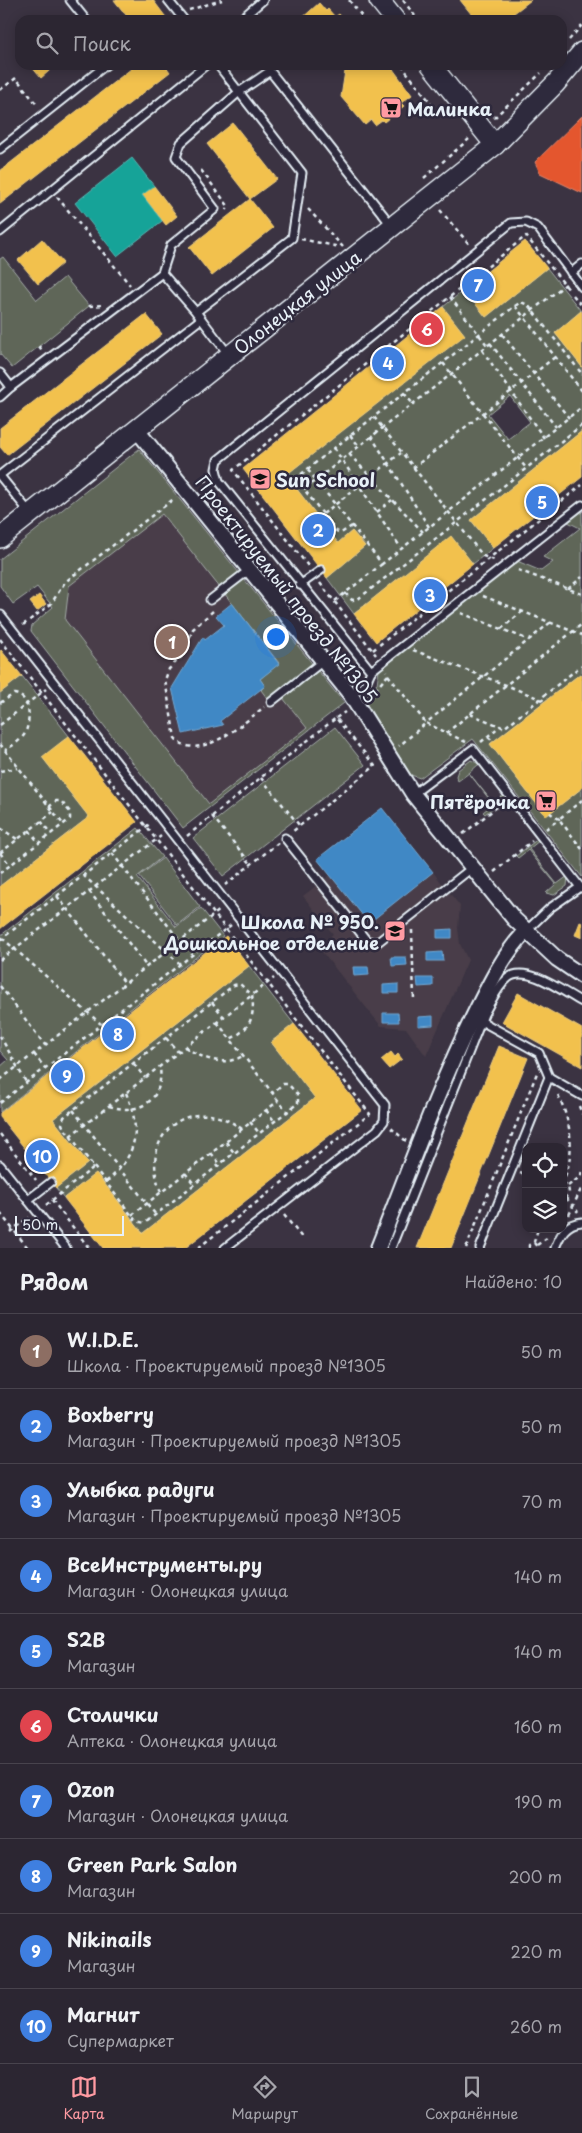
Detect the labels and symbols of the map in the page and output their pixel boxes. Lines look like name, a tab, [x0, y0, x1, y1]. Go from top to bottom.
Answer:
place label: Малинка	[407, 95, 492, 122]
supermarket icon: Малинка	[379, 96, 403, 120]
street label: Олонецкая улица	[227, 243, 367, 360]
pin: 7	[462, 266, 494, 304]
pin: 6	[411, 310, 443, 348]
pin: 4	[372, 344, 404, 382]
place label: Sun School	[276, 466, 375, 493]
school or university icon: Sun School	[248, 467, 272, 491]
street label: Проектируемый проезд №1305	[189, 469, 385, 709]
pin: 5	[526, 483, 558, 521]
pin: 2	[302, 511, 334, 549]
pin: 3	[414, 576, 446, 614]
pin: 1	[156, 623, 188, 661]
your location	[263, 624, 289, 650]
place label: Пятёрочка	[430, 788, 530, 815]
supermarket icon: Пятёрочка	[534, 789, 558, 813]
place label: Школа № 950. Дошкольное отделение	[163, 908, 379, 956]
school or university icon: Школа № 950. Дошкольное отделение	[383, 919, 407, 943]
pin: 8	[102, 1015, 134, 1053]
pin: 9	[51, 1057, 83, 1095]
pin: 10	[26, 1137, 58, 1175]
scale bar	[15, 1213, 124, 1236]

